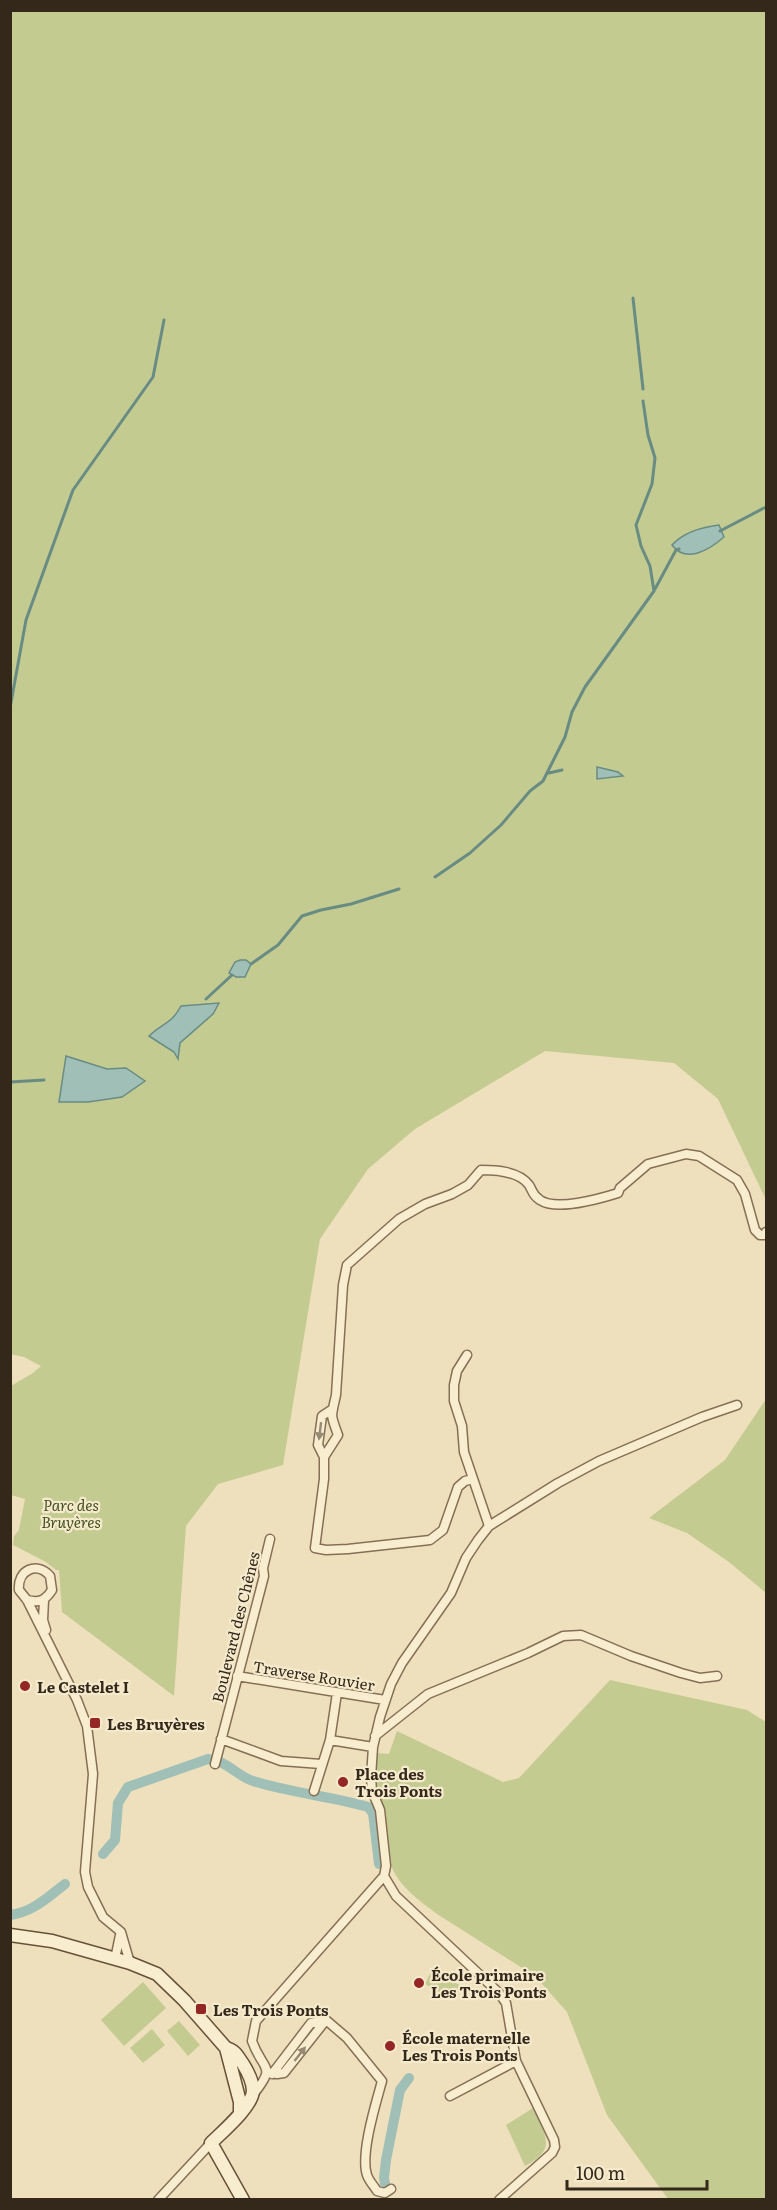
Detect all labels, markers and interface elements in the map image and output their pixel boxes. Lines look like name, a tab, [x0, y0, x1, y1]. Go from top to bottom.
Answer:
one-way arrow	[315, 1422, 325, 1441]
park label: Parc des Bruyères	[41, 1493, 101, 1533]
street label: Boulevard des Chênes	[205, 1549, 265, 1705]
street label: Traverse Rouvier	[252, 1654, 376, 1696]
place label: Le Castelet I	[37, 1675, 129, 1698]
marker: Le Castelet I	[18, 1679, 32, 1693]
place label: Les Bruyères	[107, 1712, 205, 1735]
marker: Les Bruyères	[88, 1716, 102, 1730]
place label: Place des Trois Ponts	[355, 1762, 443, 1802]
marker: Place des Trois Ponts	[336, 1775, 350, 1789]
place label: École primaire Les Trois Ponts	[431, 1963, 547, 2003]
marker: École primaire Les Trois Ponts	[412, 1976, 426, 1990]
place label: Les Trois Ponts	[213, 1998, 329, 2021]
marker: Les Trois Ponts	[194, 2002, 208, 2016]
place label: École maternelle Les Trois Ponts	[402, 2026, 531, 2066]
marker: École maternelle Les Trois Ponts	[383, 2039, 397, 2053]
one-way arrow	[294, 2046, 307, 2062]
scale bar	[567, 2153, 706, 2191]
text: 100 m	[576, 2159, 625, 2186]

